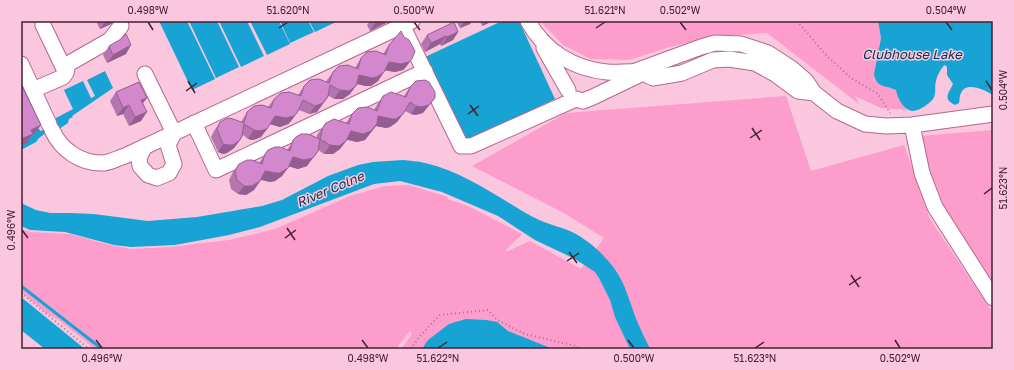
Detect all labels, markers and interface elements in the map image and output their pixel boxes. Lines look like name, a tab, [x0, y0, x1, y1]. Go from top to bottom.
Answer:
text: 0.498°W	[128, 4, 169, 16]
text: 51.620°N	[266, 4, 310, 16]
text: 0.500°W	[394, 4, 435, 16]
text: 51.621°N	[584, 4, 626, 16]
text: 0.502°W	[660, 4, 701, 16]
text: 0.504°W	[926, 4, 967, 16]
water label: Clubhouse Lake	[862, 46, 963, 62]
text: 0.504°W	[997, 69, 1009, 110]
water label: River Colne	[294, 167, 367, 210]
text: 51.623°N	[997, 167, 1009, 209]
text: 0.496°W	[5, 209, 17, 250]
text: 0.496°W	[82, 352, 123, 364]
text: 0.498°W	[348, 352, 389, 364]
text: 51.622°N	[417, 352, 459, 364]
text: 0.500°W	[614, 352, 655, 364]
text: 51.623°N	[734, 352, 776, 364]
text: 0.502°W	[880, 352, 921, 364]

